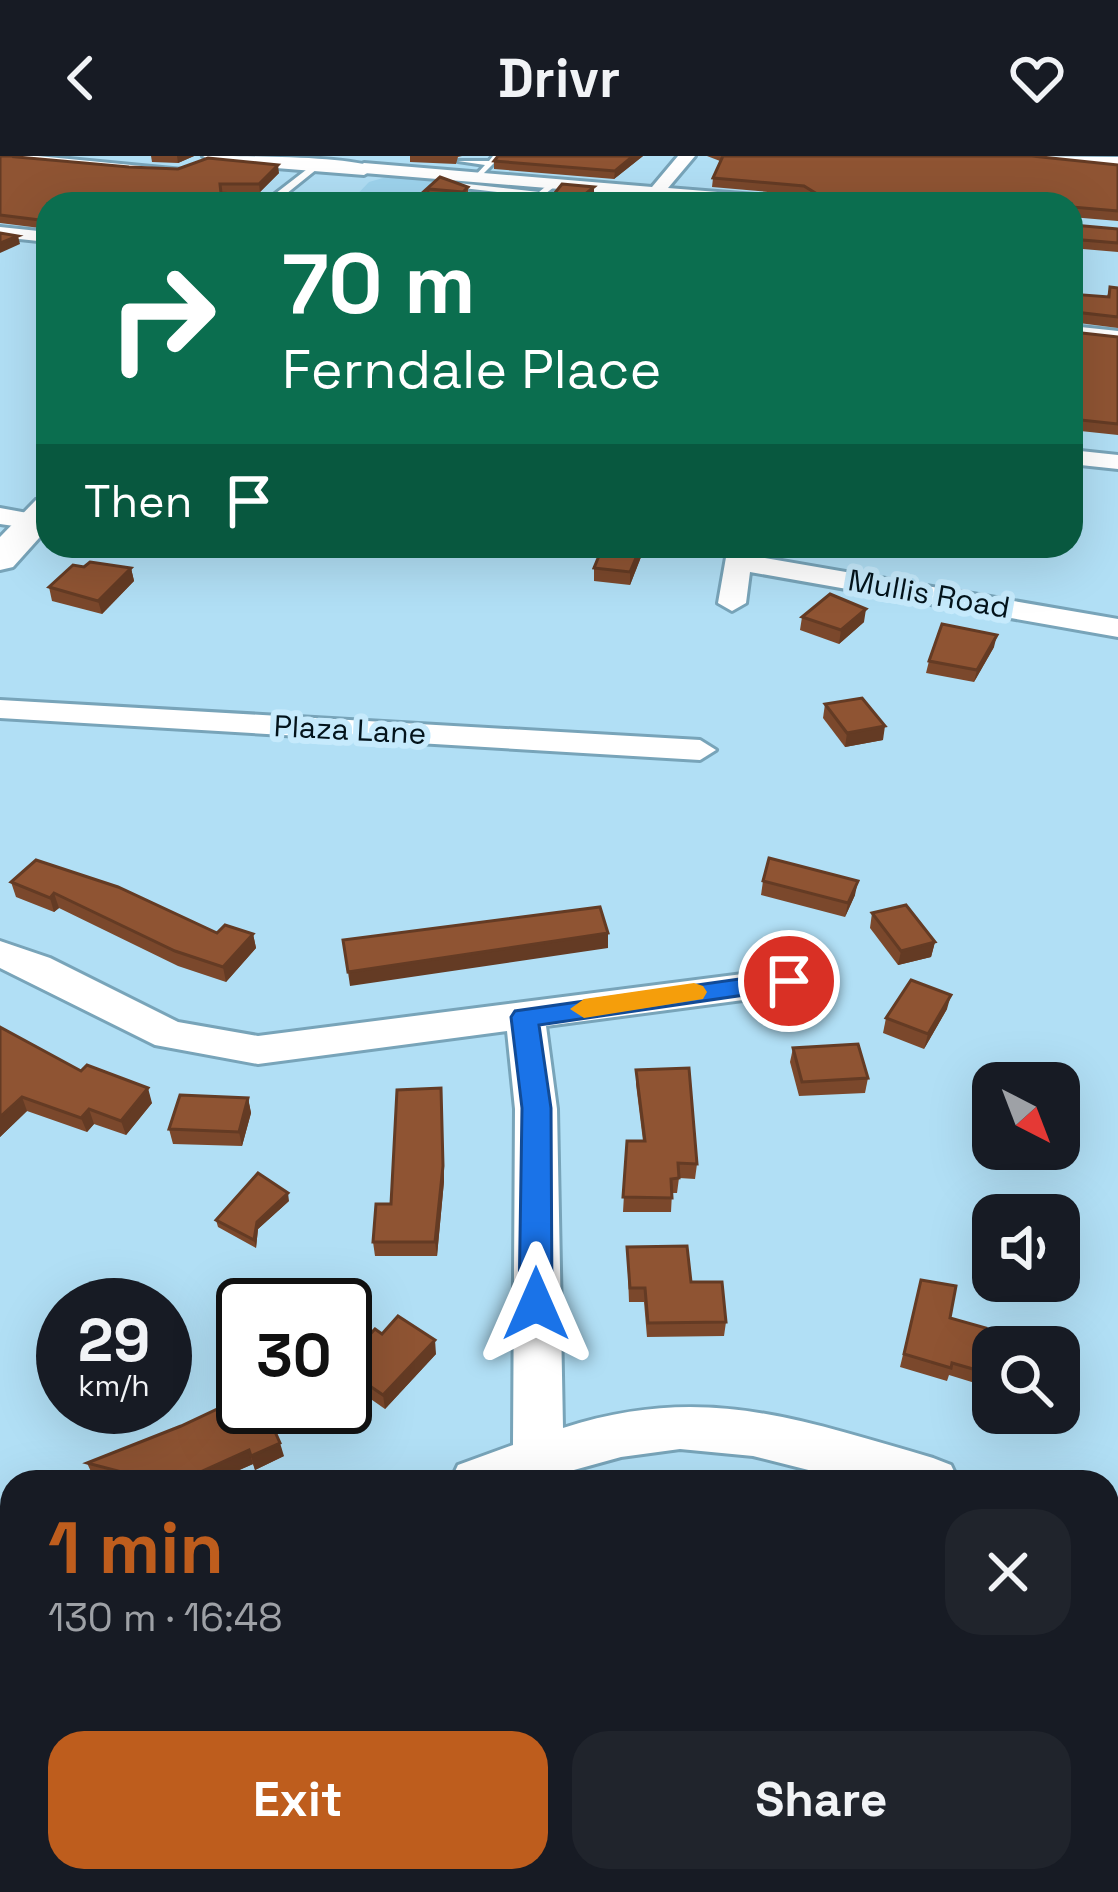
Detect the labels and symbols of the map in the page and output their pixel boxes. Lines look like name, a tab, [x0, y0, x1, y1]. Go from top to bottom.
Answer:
street label: Mullis Road	[845, 560, 1013, 627]
street label: Plaza Lane	[273, 706, 427, 753]
pin	[738, 930, 840, 1032]
north arrow	[972, 1062, 1080, 1170]
position arrow	[473, 1241, 599, 1367]
speed limit sign: 30	[216, 1278, 372, 1434]

